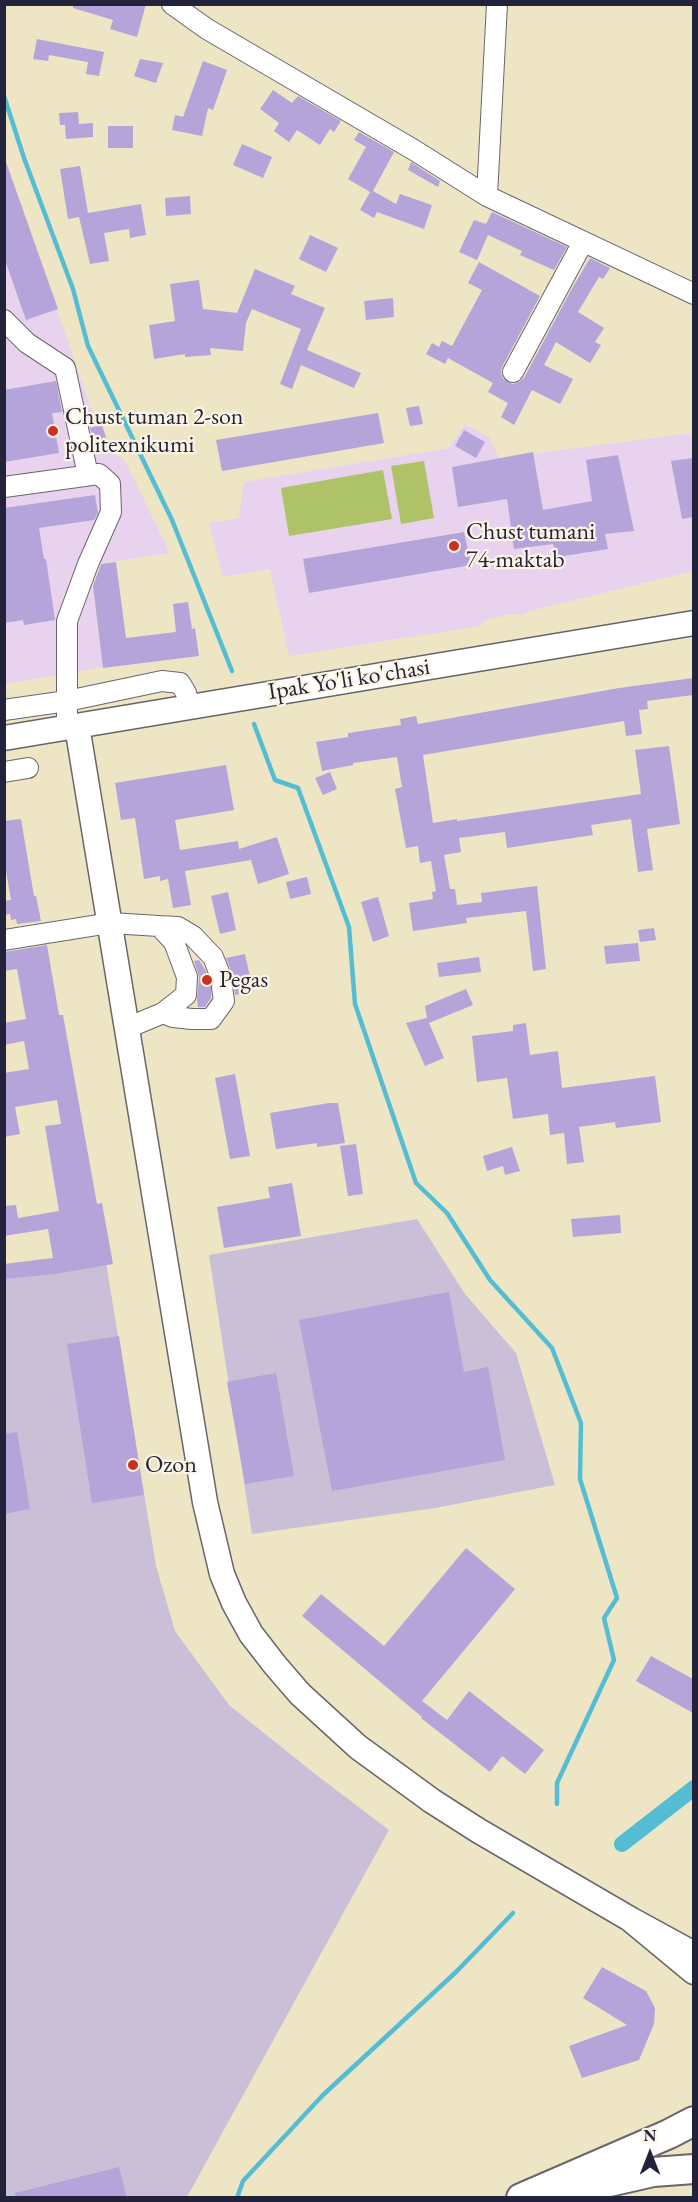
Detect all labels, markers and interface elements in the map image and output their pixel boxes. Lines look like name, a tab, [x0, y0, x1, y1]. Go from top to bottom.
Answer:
place label: Chust tuman 2-son politexnikumi	[65, 403, 243, 459]
marker: Chust tuman 2-son politexnikumi	[46, 424, 60, 438]
place label: Chust tumani 74-maktab	[466, 518, 595, 574]
marker: Chust tumani 74-maktab	[447, 539, 461, 553]
street label: Ipak Yo'li ko'chasi	[266, 653, 432, 707]
place label: Pegas	[219, 966, 268, 994]
marker: Pegas	[200, 973, 214, 987]
place label: Ozon	[145, 1451, 197, 1479]
marker: Ozon	[126, 1458, 140, 1472]
north arrow	[620, 2124, 680, 2184]
text: N	[644, 2125, 656, 2146]

